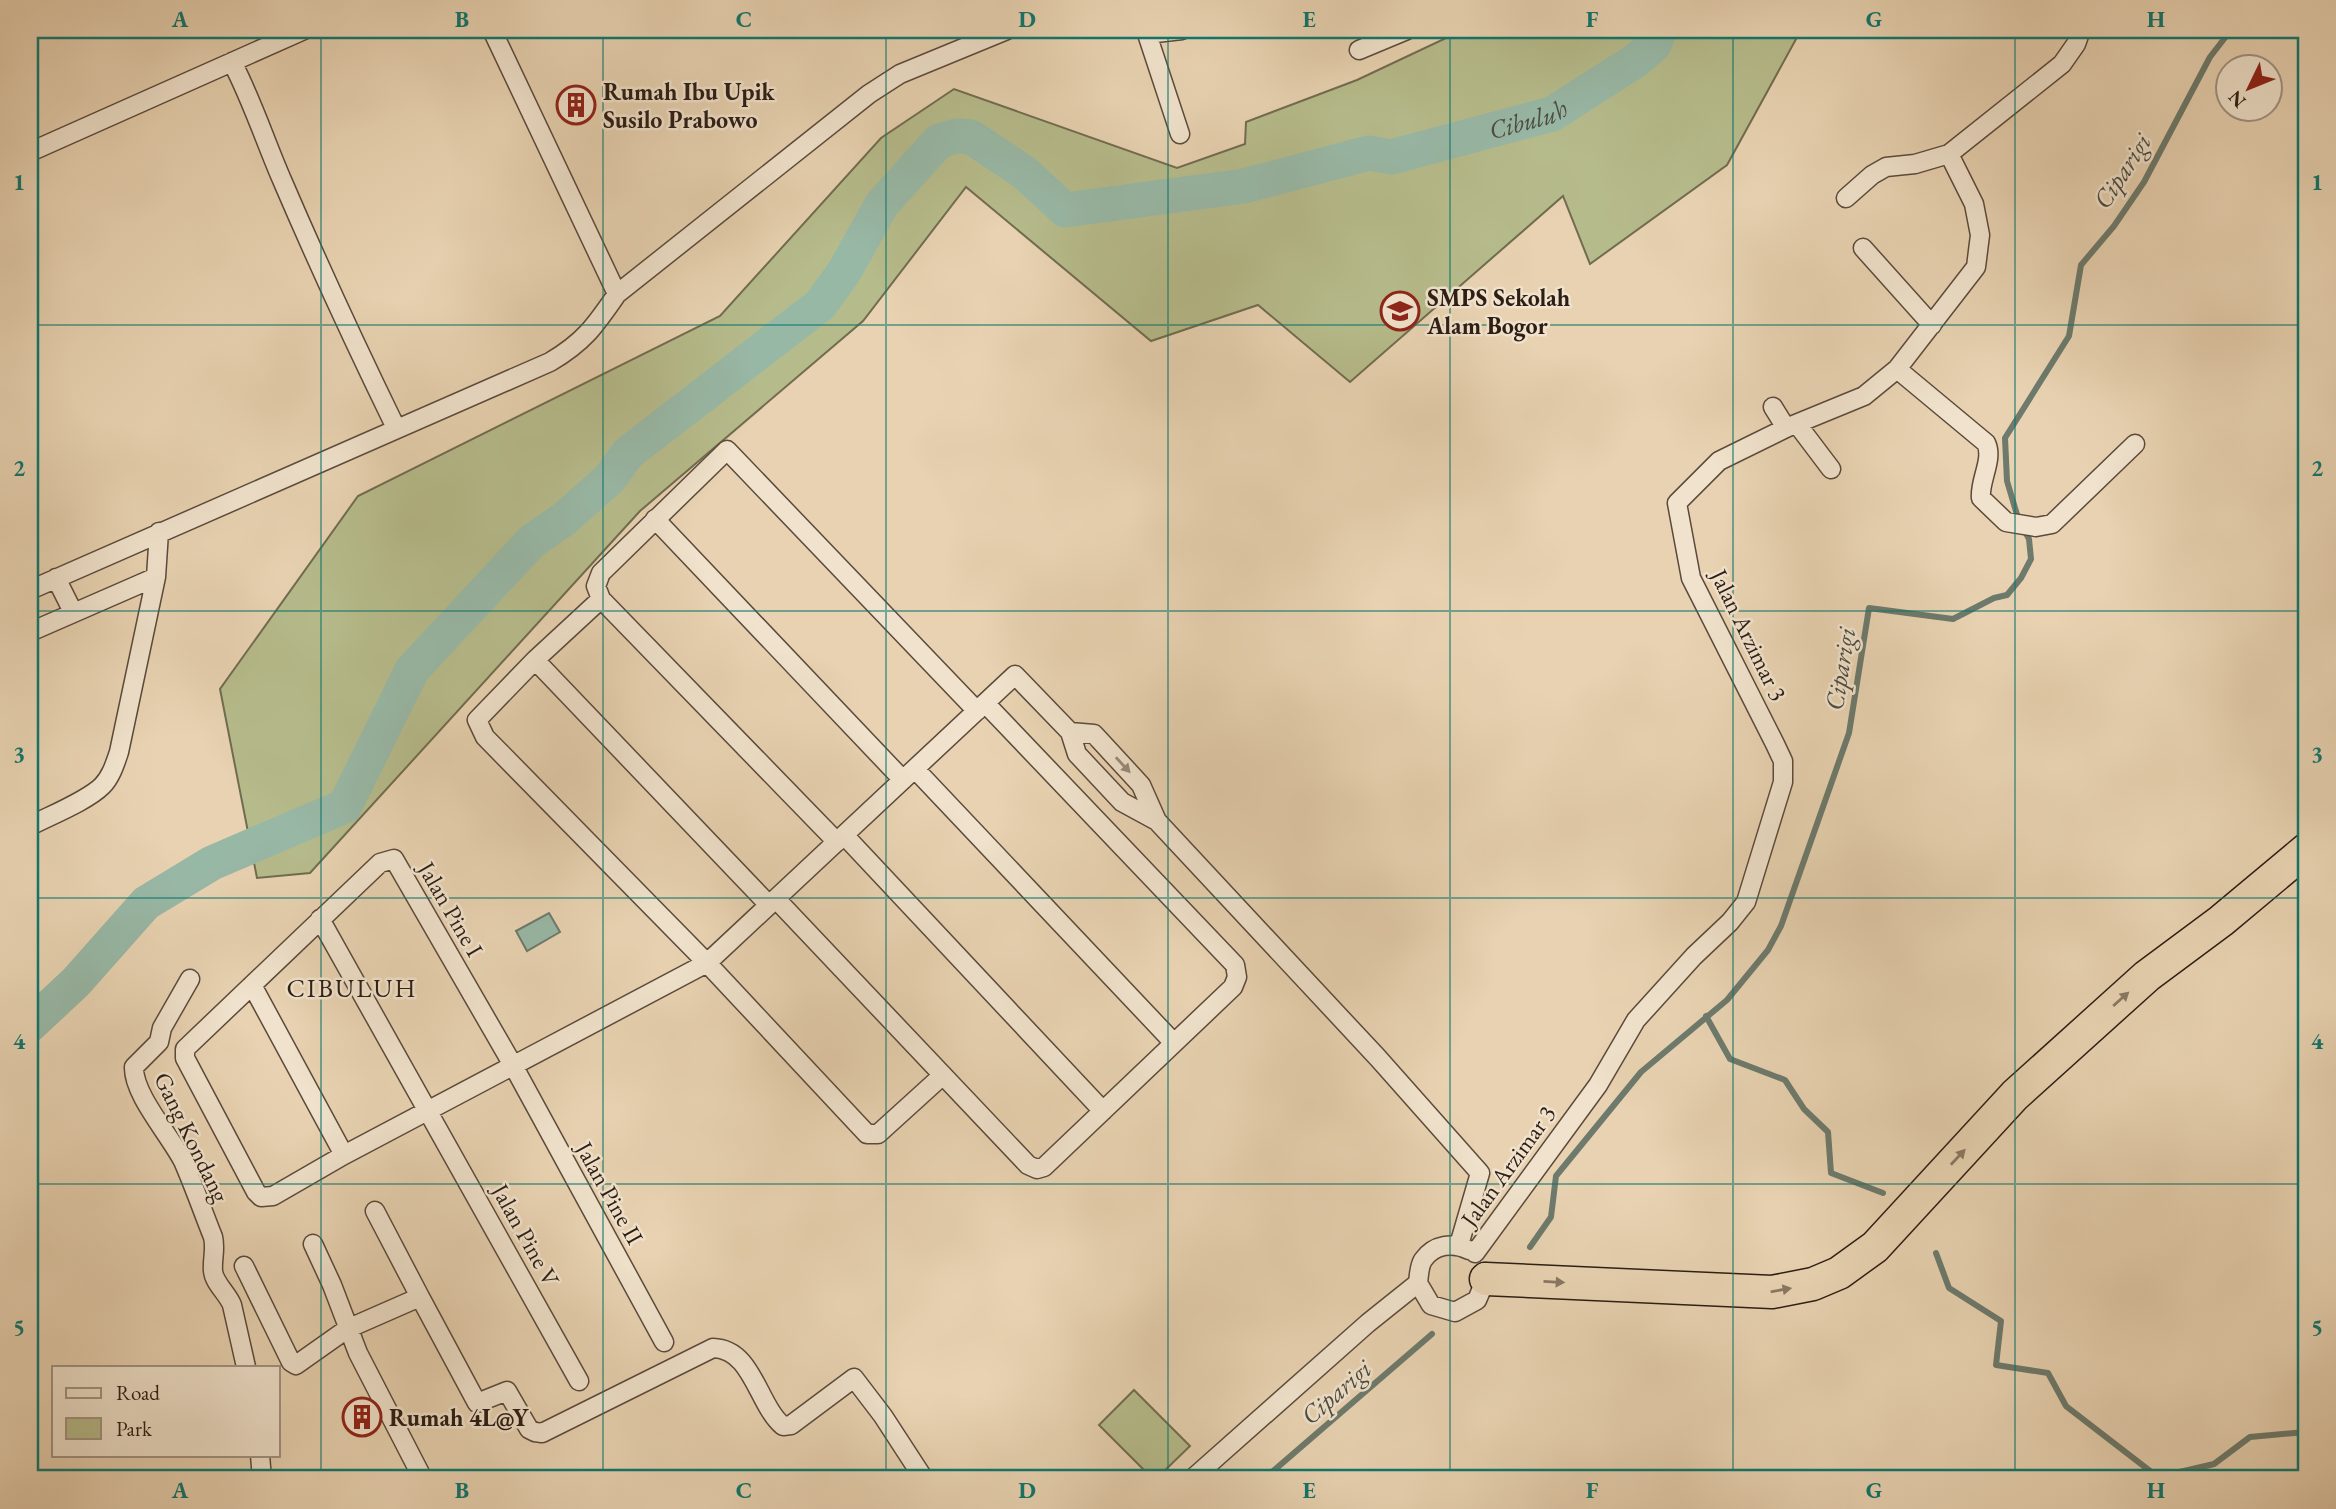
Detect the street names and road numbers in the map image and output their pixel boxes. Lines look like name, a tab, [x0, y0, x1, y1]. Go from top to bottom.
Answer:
street label: Jalan Arzimar 3	[1703, 562, 1794, 706]
street label: Jalan Pine I	[410, 854, 491, 962]
street label: Gang Kondang	[147, 1067, 237, 1208]
street label: Jalan Arzimar 3	[1452, 1099, 1562, 1234]
street label: Jalan Pine II	[568, 1134, 651, 1250]
street label: Jalan Pine V	[484, 1176, 567, 1293]

